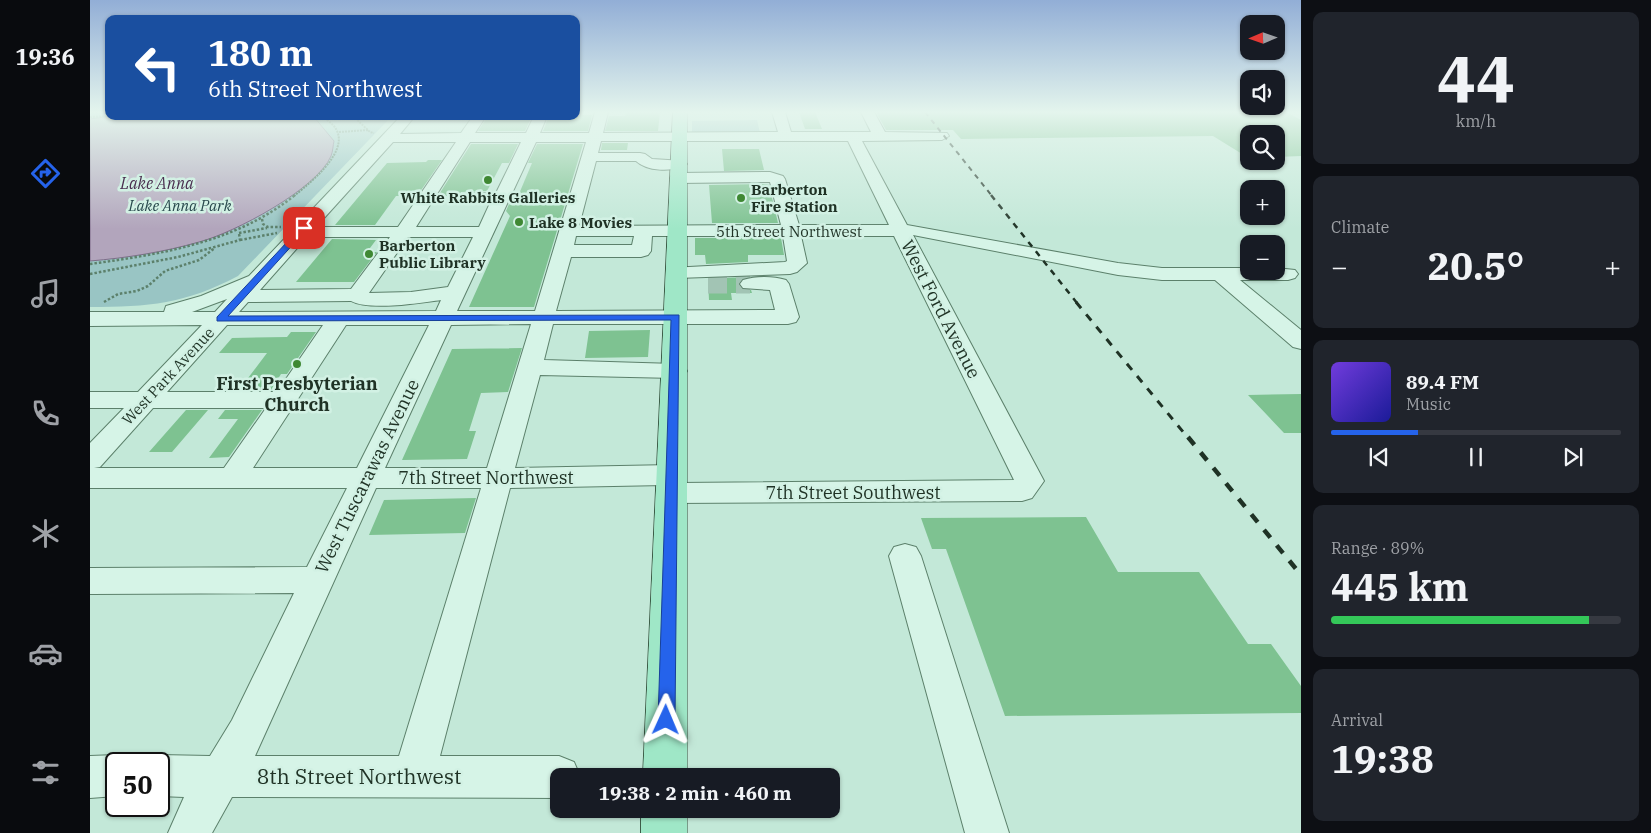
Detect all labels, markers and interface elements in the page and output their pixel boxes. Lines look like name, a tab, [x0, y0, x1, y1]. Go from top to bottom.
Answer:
north arrow	[1240, 15, 1285, 60]
map controls	[1240, 15, 1285, 280]
text: 180 m	[208, 30, 313, 76]
icon: left	[125, 35, 190, 100]
text: 44	[1437, 36, 1515, 121]
text: 19:36	[15, 42, 75, 71]
button: sound	[1240, 70, 1285, 115]
text: 6th Street Northwest	[208, 74, 422, 103]
text: km/h	[1456, 111, 1496, 131]
button: search	[1240, 125, 1285, 170]
icon: directions	[28, 156, 63, 191]
water label: Lake Anna	[119, 173, 194, 193]
marker: White Rabbits Galleries	[482, 174, 494, 186]
place label: Barberton Fire Station	[751, 180, 838, 216]
button: +	[1240, 180, 1285, 225]
place label: White Rabbits Galleries	[401, 188, 576, 207]
marker: Barberton Fire Station	[735, 192, 747, 204]
park label: Lake Anna Park	[127, 196, 232, 215]
pin	[283, 207, 325, 249]
place label: Lake 8 Movies	[529, 213, 632, 232]
icon: arrive	[290, 214, 318, 242]
marker: Lake 8 Movies	[513, 216, 525, 228]
text: Climate	[1331, 217, 1389, 237]
street label: 5th Street Northwest	[716, 222, 862, 241]
button: −	[1240, 235, 1285, 280]
place label: Barberton Public Library	[379, 236, 486, 272]
street label: West Ford Avenue	[896, 236, 986, 382]
text: 20.5°	[1428, 241, 1524, 290]
marker: Barberton Public Library	[363, 248, 375, 260]
text: −	[1331, 248, 1348, 285]
text: +	[1604, 248, 1621, 285]
icon: music	[28, 276, 63, 311]
street label: West Park Avenue	[118, 323, 218, 429]
marker: First Presbyterian Church	[291, 358, 303, 370]
text: 89.4 FM	[1406, 370, 1479, 394]
place label: First Presbyterian Church	[216, 372, 378, 416]
street label: West Tuscarawas Avenue	[310, 375, 424, 577]
text: Music	[1406, 394, 1451, 414]
icon: phone	[28, 396, 63, 431]
icon: previous	[1365, 443, 1393, 471]
icon: pause	[1462, 443, 1490, 471]
icon: next	[1559, 443, 1587, 471]
street label: 7th Street Northwest	[398, 466, 574, 489]
street label: 7th Street Southwest	[765, 481, 941, 504]
icon: climate	[28, 516, 63, 551]
text: Range · 89%	[1331, 538, 1424, 558]
text: 445 km	[1331, 562, 1469, 611]
icon: car	[28, 636, 63, 671]
position arrow	[639, 693, 691, 745]
text: Arrival	[1331, 710, 1383, 730]
text: 19:38	[1331, 734, 1434, 783]
speed limit sign: 50	[105, 752, 170, 817]
icon: filters	[28, 755, 63, 790]
street label: 8th Street Northwest	[257, 762, 461, 790]
text: 19:38 · 2 min · 460 m	[599, 781, 791, 805]

